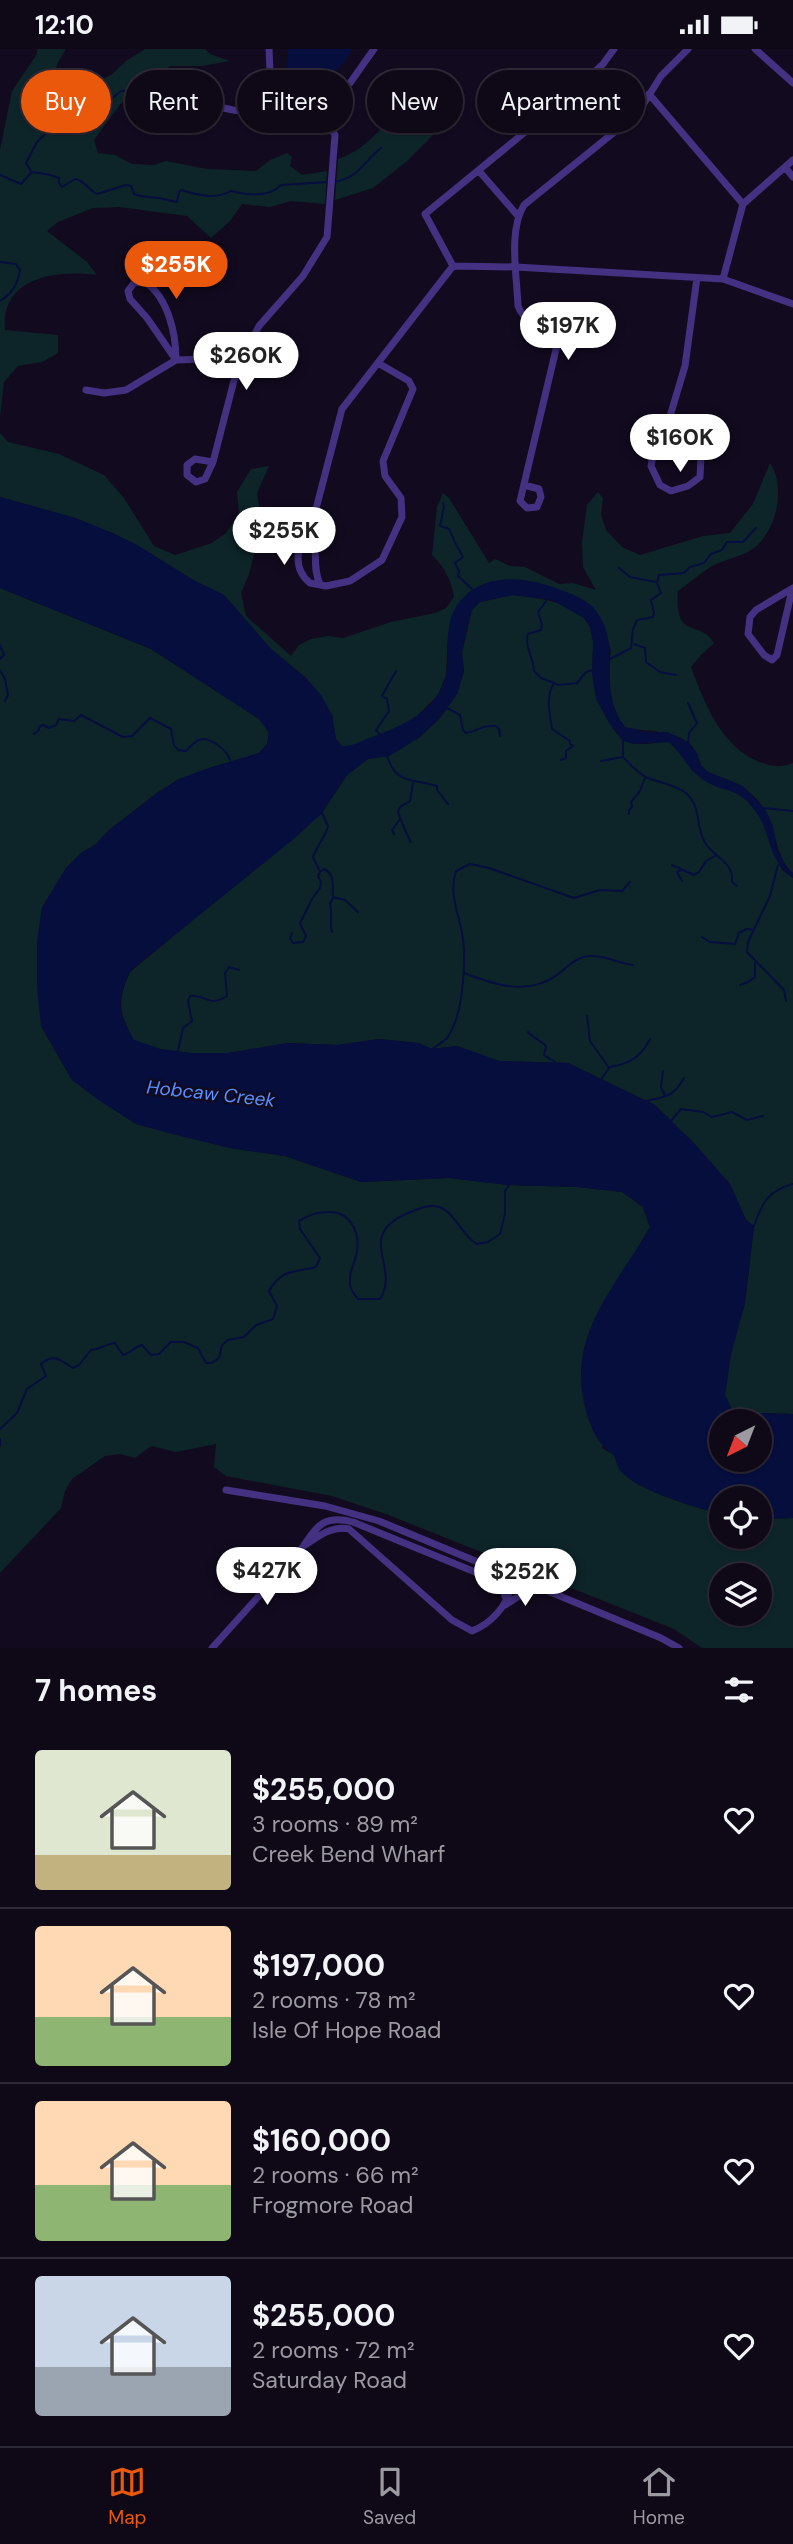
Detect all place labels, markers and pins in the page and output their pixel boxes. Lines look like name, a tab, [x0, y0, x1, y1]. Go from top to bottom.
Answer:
pin: $255K	[127, 241, 225, 301]
pin: $197K	[519, 303, 617, 362]
pin: $260K	[197, 333, 295, 392]
pin: $160K	[631, 415, 729, 474]
pin: $255K	[235, 507, 333, 567]
pin: $427K	[218, 1547, 316, 1607]
pin: $252K	[476, 1549, 574, 1608]

